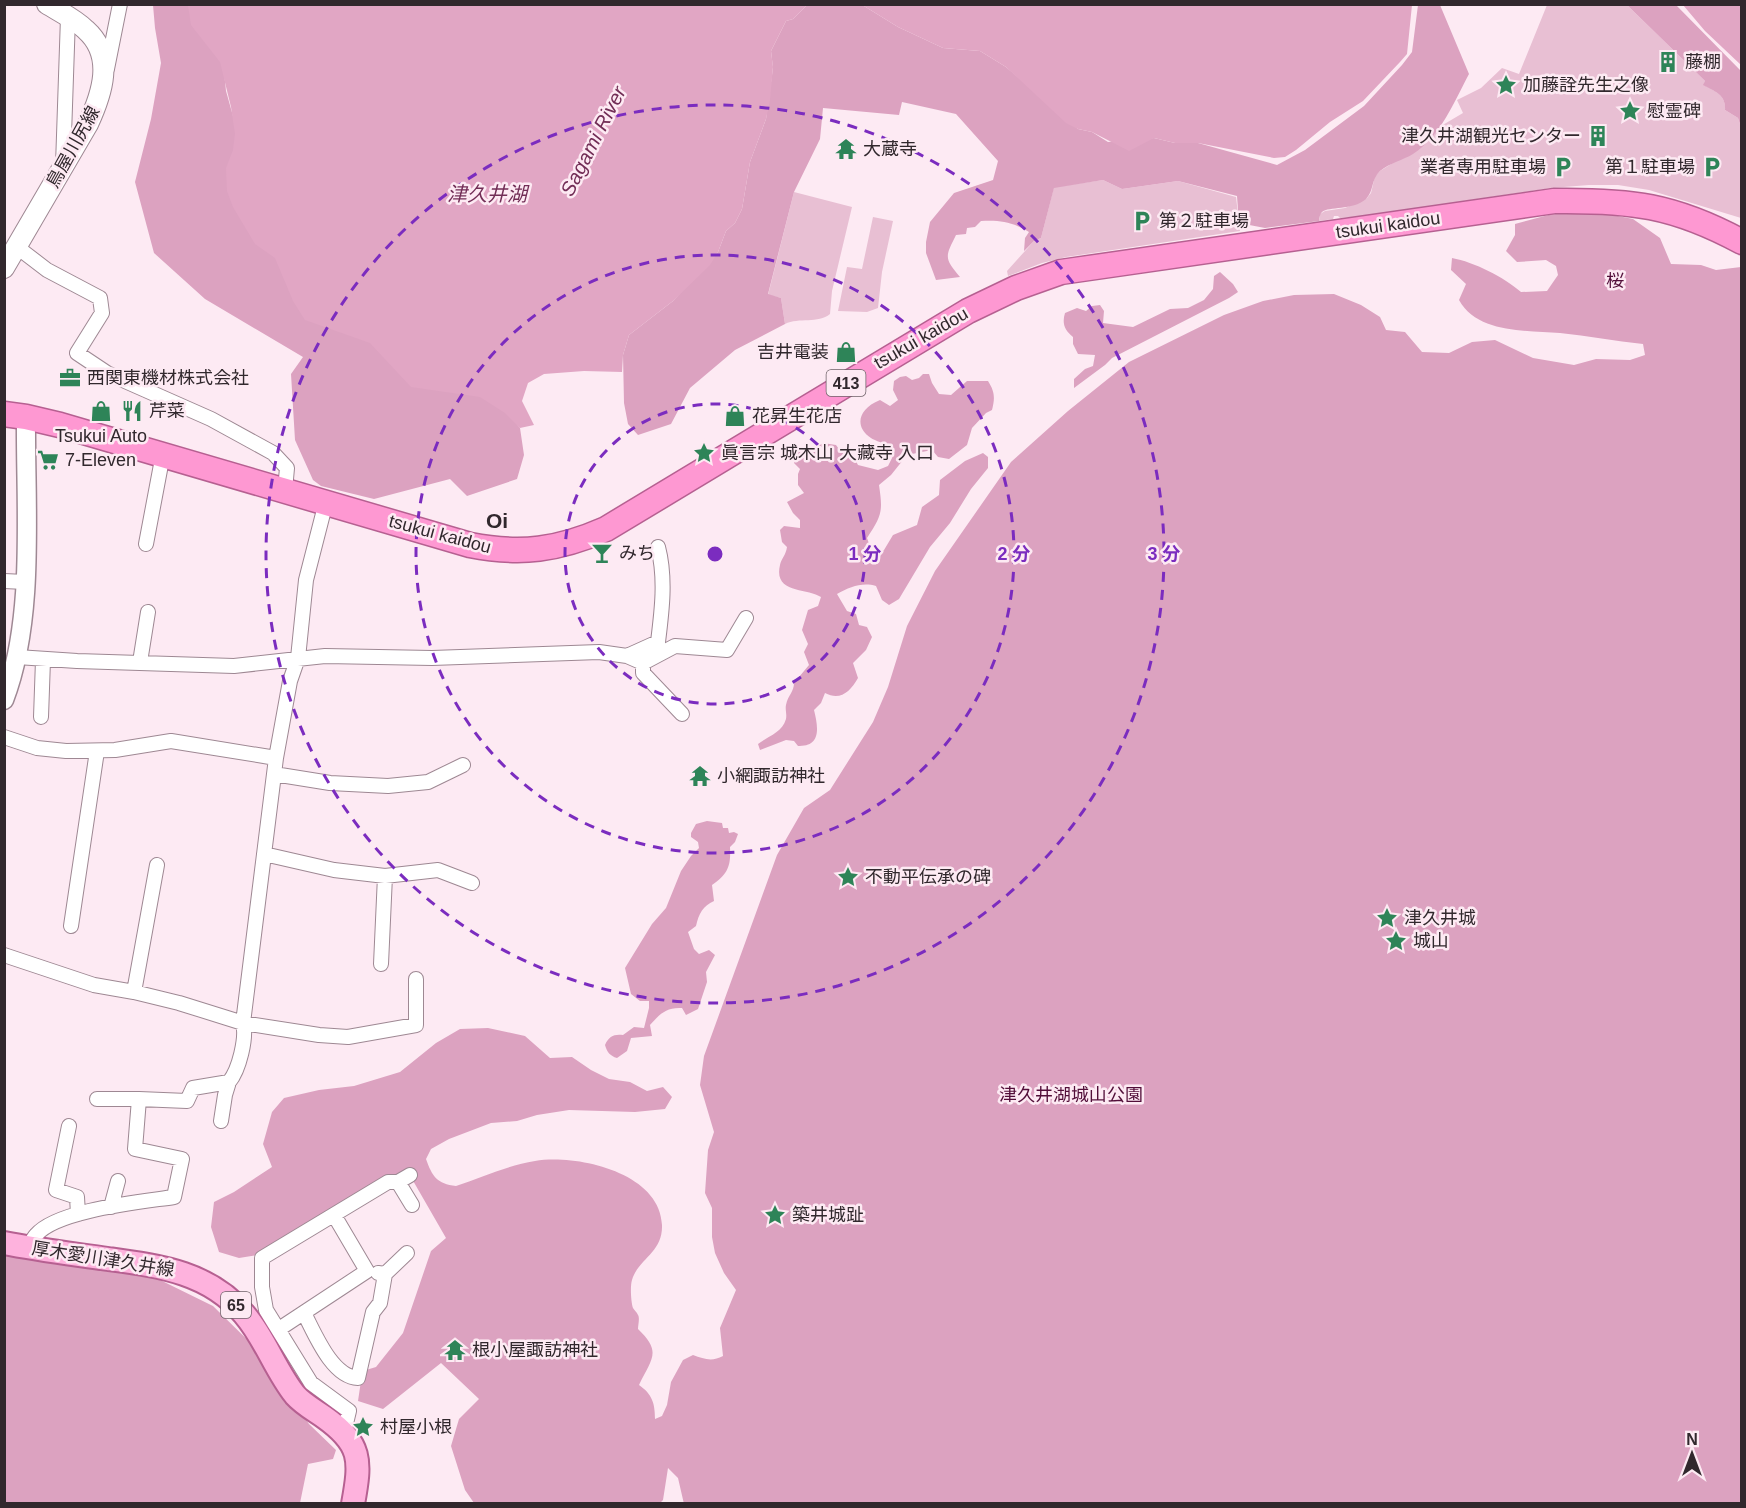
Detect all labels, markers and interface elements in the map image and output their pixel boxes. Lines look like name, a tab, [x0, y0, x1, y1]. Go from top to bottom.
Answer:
building icon: 藤棚	[1656, 50, 1680, 74]
place label: 藤棚	[1685, 52, 1721, 72]
place icon: 加藤詮先生之像	[1494, 73, 1518, 97]
place label: 加藤詮先生之像	[1523, 75, 1649, 95]
water label: Sagami River	[556, 81, 631, 199]
place icon: 慰霊碑	[1618, 99, 1642, 123]
place label: 慰霊碑	[1647, 101, 1701, 121]
street label: 鳥屋川尻線	[42, 103, 104, 191]
building icon: 津久井湖観光センター	[1586, 124, 1610, 148]
place label: 津久井湖観光センター	[1401, 126, 1581, 146]
temple icon: 大蔵寺	[834, 137, 858, 161]
place label: 大蔵寺	[863, 139, 917, 159]
parking icon: 業者専用駐車場	[1551, 155, 1575, 179]
parking icon: 第１駐車場	[1700, 155, 1724, 179]
place label: 業者専用駐車場	[1420, 157, 1546, 177]
place label: 第１駐車場	[1605, 157, 1695, 177]
water label: 津久井湖	[447, 183, 530, 205]
street label: tsukui kaidou	[1335, 208, 1441, 242]
parking icon: 第２駐車場	[1130, 209, 1154, 233]
place label: 第２駐車場	[1159, 211, 1249, 231]
park label: 桜	[1606, 271, 1624, 291]
street label: tsukui kaidou	[870, 303, 972, 373]
shop icon: 吉井電装	[834, 340, 858, 364]
place label: 吉井電装	[757, 342, 829, 362]
office icon: 西関東機材株式会社	[58, 366, 82, 390]
place label: 西関東機材株式会社	[87, 368, 249, 388]
road number: 413	[826, 370, 866, 396]
shop icon: Tsukui Auto	[89, 399, 113, 423]
restaurant icon: 芹菜	[120, 399, 144, 423]
place label: 芹菜	[149, 401, 185, 421]
shop icon: 花昇生花店	[723, 404, 747, 428]
place label: 花昇生花店	[752, 406, 842, 426]
place label: Tsukui Auto	[55, 426, 147, 446]
place icon: 眞言宗 城木山 大藏寺 入口	[692, 441, 716, 465]
place label: 眞言宗 城木山 大藏寺 入口	[721, 443, 934, 463]
supermarket icon: 7-Eleven	[36, 448, 60, 472]
place label: 7-Eleven	[65, 450, 136, 470]
district label: Oi	[486, 509, 508, 532]
street label: tsukui kaidou	[387, 511, 493, 557]
bar icon: みち	[590, 541, 614, 565]
place label: みち	[619, 543, 655, 563]
centre of rings	[705, 544, 725, 564]
text: 1 分	[848, 544, 882, 564]
text: 2 分	[997, 544, 1031, 564]
text: 3 分	[1147, 544, 1181, 564]
temple icon: 小網諏訪神社	[688, 764, 712, 788]
place label: 小網諏訪神社	[717, 766, 825, 786]
place icon: 不動平伝承の碑	[836, 865, 860, 889]
place label: 不動平伝承の碑	[865, 867, 991, 887]
place icon: 津久井城	[1375, 906, 1399, 930]
place label: 津久井城	[1404, 908, 1476, 928]
place icon: 城山	[1384, 929, 1408, 953]
place label: 城山	[1413, 931, 1449, 951]
park label: 津久井湖城山公園	[999, 1085, 1143, 1105]
place icon: 築井城趾	[763, 1203, 787, 1227]
place label: 築井城趾	[792, 1205, 864, 1225]
street label: 厚木愛川津久井線	[30, 1238, 176, 1280]
road number: 65	[221, 1292, 251, 1318]
temple icon: 根小屋諏訪神社	[443, 1338, 467, 1362]
place label: 根小屋諏訪神社	[472, 1340, 598, 1360]
place icon: 村屋小根	[351, 1415, 375, 1439]
place label: 村屋小根	[380, 1417, 452, 1437]
north arrow	[1662, 1424, 1722, 1484]
text: N	[1686, 1431, 1698, 1448]

